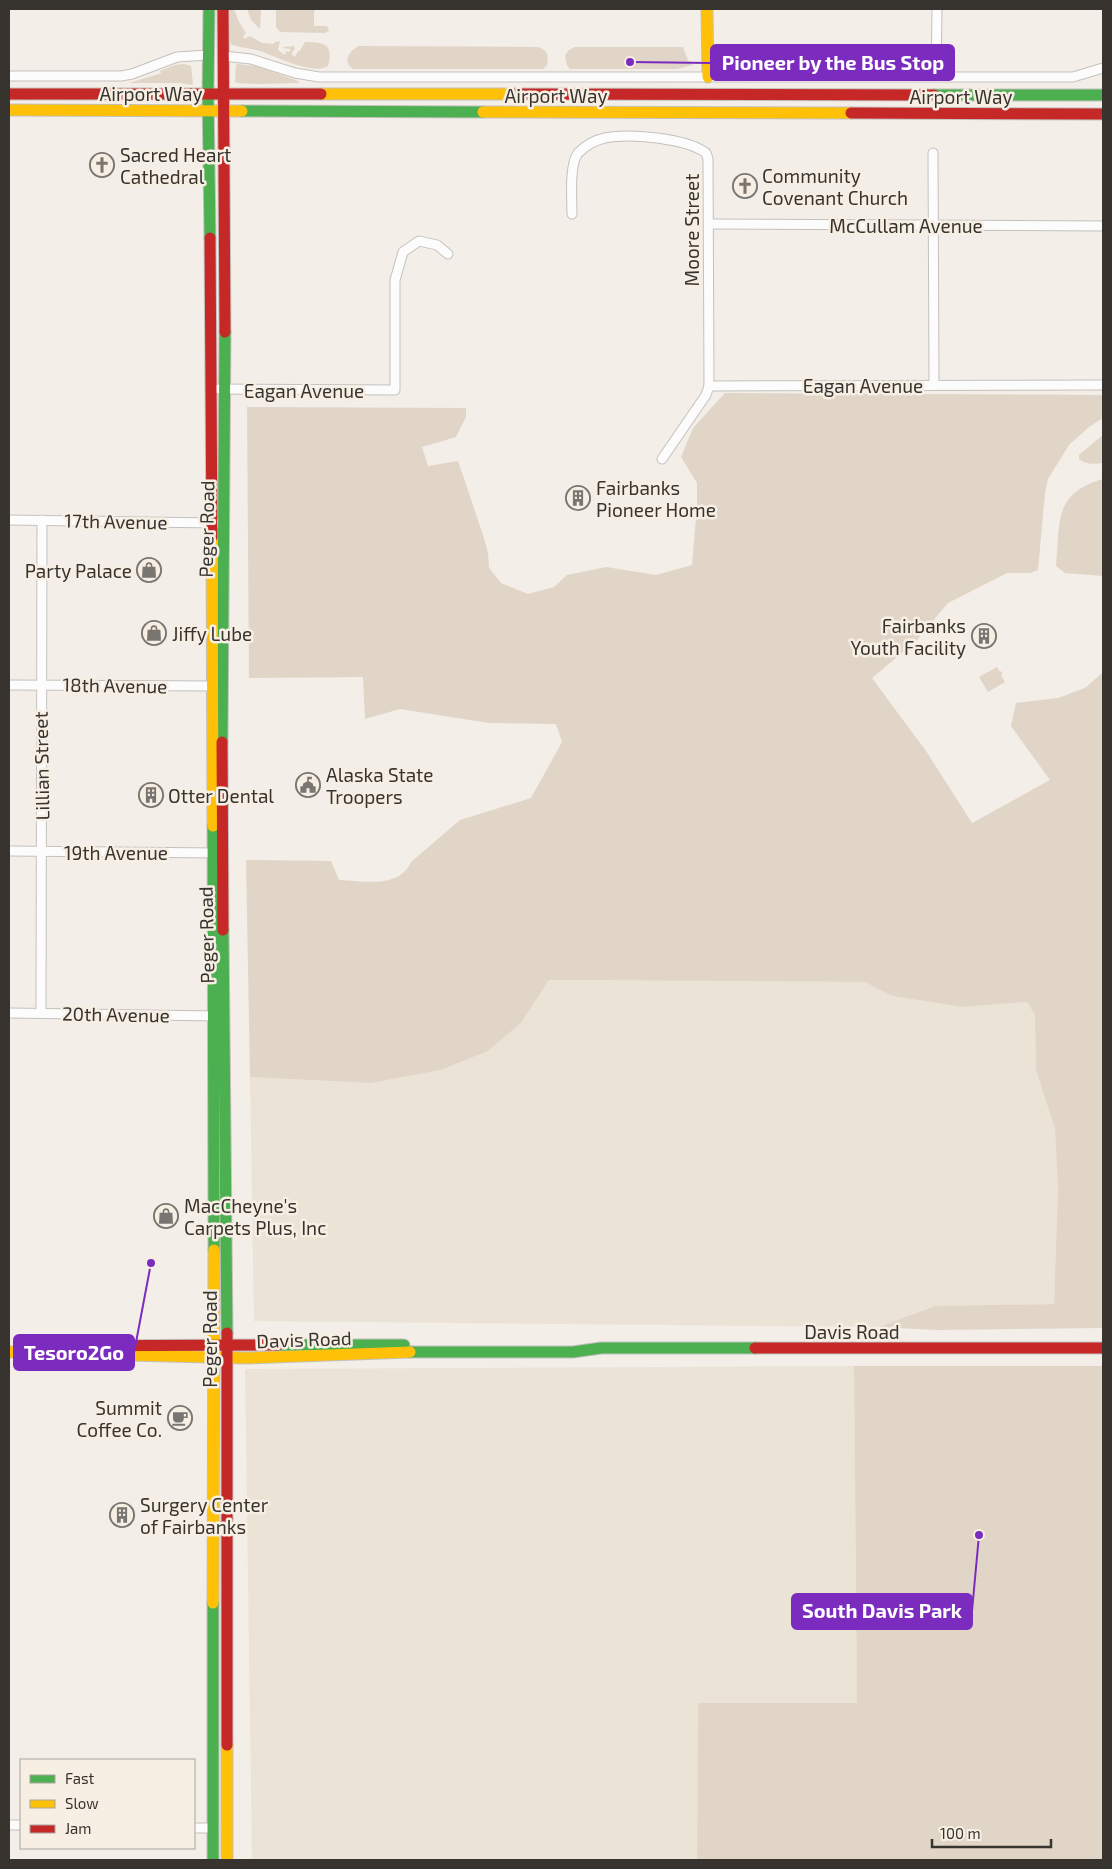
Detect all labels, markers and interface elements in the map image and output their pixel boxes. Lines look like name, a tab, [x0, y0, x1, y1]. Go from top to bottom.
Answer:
callout: Pioneer by the Bus Stop	[711, 45, 954, 80]
text: Pioneer by the Bus Stop	[722, 50, 944, 75]
street label: Airport Way	[99, 82, 203, 105]
street label: Airport Way	[504, 84, 608, 107]
street label: Airport Way	[909, 85, 1013, 108]
place label: Sacred Heart Cathedral	[120, 143, 231, 188]
church icon: Sacred Heart Cathedral	[89, 152, 115, 178]
place label: Community Covenant Church	[762, 164, 908, 209]
church icon: Community Covenant Church	[732, 173, 758, 199]
street label: Moore Street	[680, 174, 703, 286]
street label: McCullam Avenue	[829, 214, 983, 237]
street label: Eagan Avenue	[803, 374, 923, 397]
street label: Eagan Avenue	[244, 379, 364, 402]
place label: Fairbanks Pioneer Home	[596, 476, 716, 521]
street label: Peger Road	[194, 480, 218, 578]
building icon: Fairbanks Pioneer Home	[565, 485, 591, 511]
street label: 17th Avenue	[64, 509, 168, 533]
shop icon: Party Palace	[136, 557, 162, 583]
place label: Party Palace	[25, 559, 132, 582]
place label: Fairbanks Youth Facility	[850, 614, 966, 659]
shop icon: Jiffy Lube	[141, 620, 167, 646]
place label: Jiffy Lube	[172, 622, 252, 645]
building icon: Fairbanks Youth Facility	[971, 623, 997, 649]
street label: 18th Avenue	[62, 673, 168, 697]
street label: Lillian Street	[29, 711, 53, 821]
place label: Alaska State Troopers	[326, 763, 434, 808]
public building icon: Alaska State Troopers	[295, 772, 321, 798]
building icon: Otter Dental	[138, 782, 164, 808]
place label: Otter Dental	[168, 784, 274, 807]
street label: 19th Avenue	[64, 841, 168, 864]
street label: Peger Road	[194, 886, 218, 984]
street label: 20th Avenue	[62, 1002, 170, 1026]
place label: MacCheyne's Carpets Plus, Inc	[184, 1194, 326, 1239]
shop icon: MacCheyne's Carpets Plus, Inc	[153, 1203, 179, 1229]
street label: Peger Road	[198, 1290, 221, 1388]
street label: Davis Road	[804, 1320, 900, 1343]
street label: Davis Road	[256, 1326, 352, 1352]
callout: Tesoro2Go	[14, 1335, 134, 1370]
text: Tesoro2Go	[24, 1340, 124, 1364]
place label: Summit Coffee Co.	[76, 1396, 162, 1441]
cafe icon: Summit Coffee Co.	[167, 1405, 193, 1431]
place label: Surgery Center of Fairbanks	[140, 1493, 269, 1538]
building icon: Surgery Center of Fairbanks	[109, 1502, 135, 1528]
callout: South Davis Park	[792, 1594, 972, 1629]
text: South Davis Park	[802, 1598, 963, 1622]
legend	[20, 1759, 195, 1849]
text: Fast	[65, 1769, 95, 1787]
text: Slow	[65, 1794, 99, 1812]
scale bar	[932, 1816, 1051, 1848]
text: Jam	[65, 1819, 91, 1837]
text: 100 m	[940, 1824, 981, 1842]

